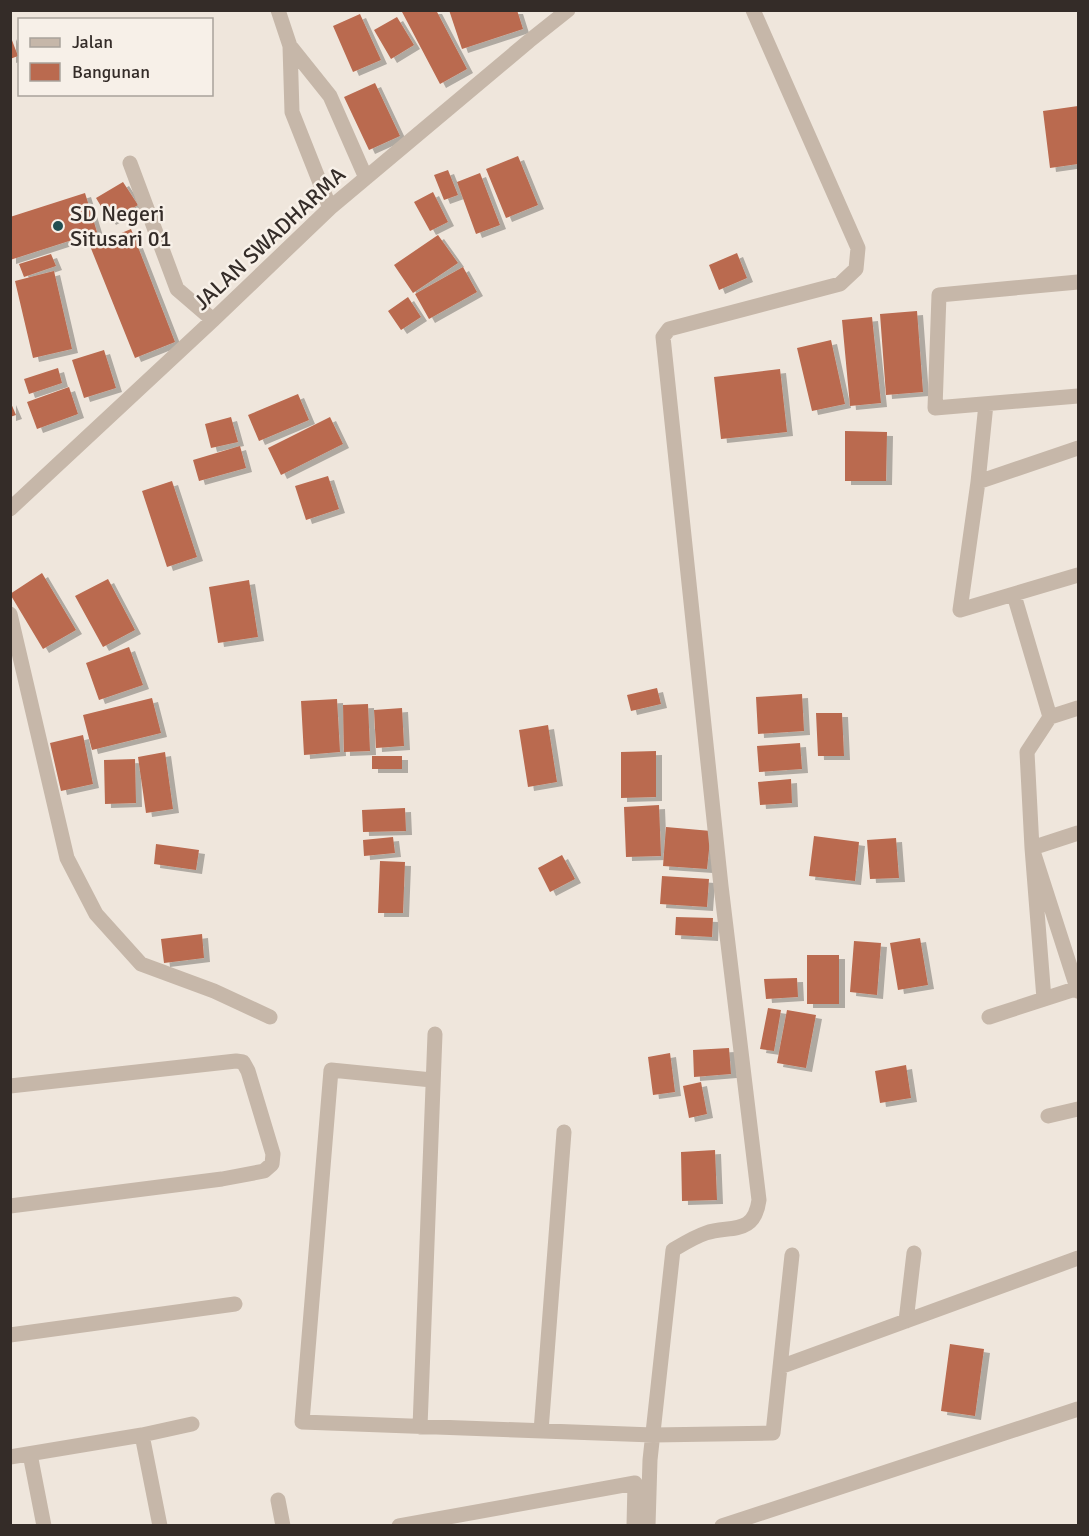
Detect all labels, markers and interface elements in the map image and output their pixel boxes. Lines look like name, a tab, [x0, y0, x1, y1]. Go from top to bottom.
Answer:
legend	[18, 18, 213, 96]
text: Jalan	[72, 31, 113, 53]
text: Bangunan	[72, 61, 150, 83]
street label: JALAN SWADHARMA	[188, 161, 351, 316]
place label: SD Negeri Situsari 01	[70, 200, 172, 252]
marker: SD Negeri Situsari 01	[51, 219, 65, 233]

